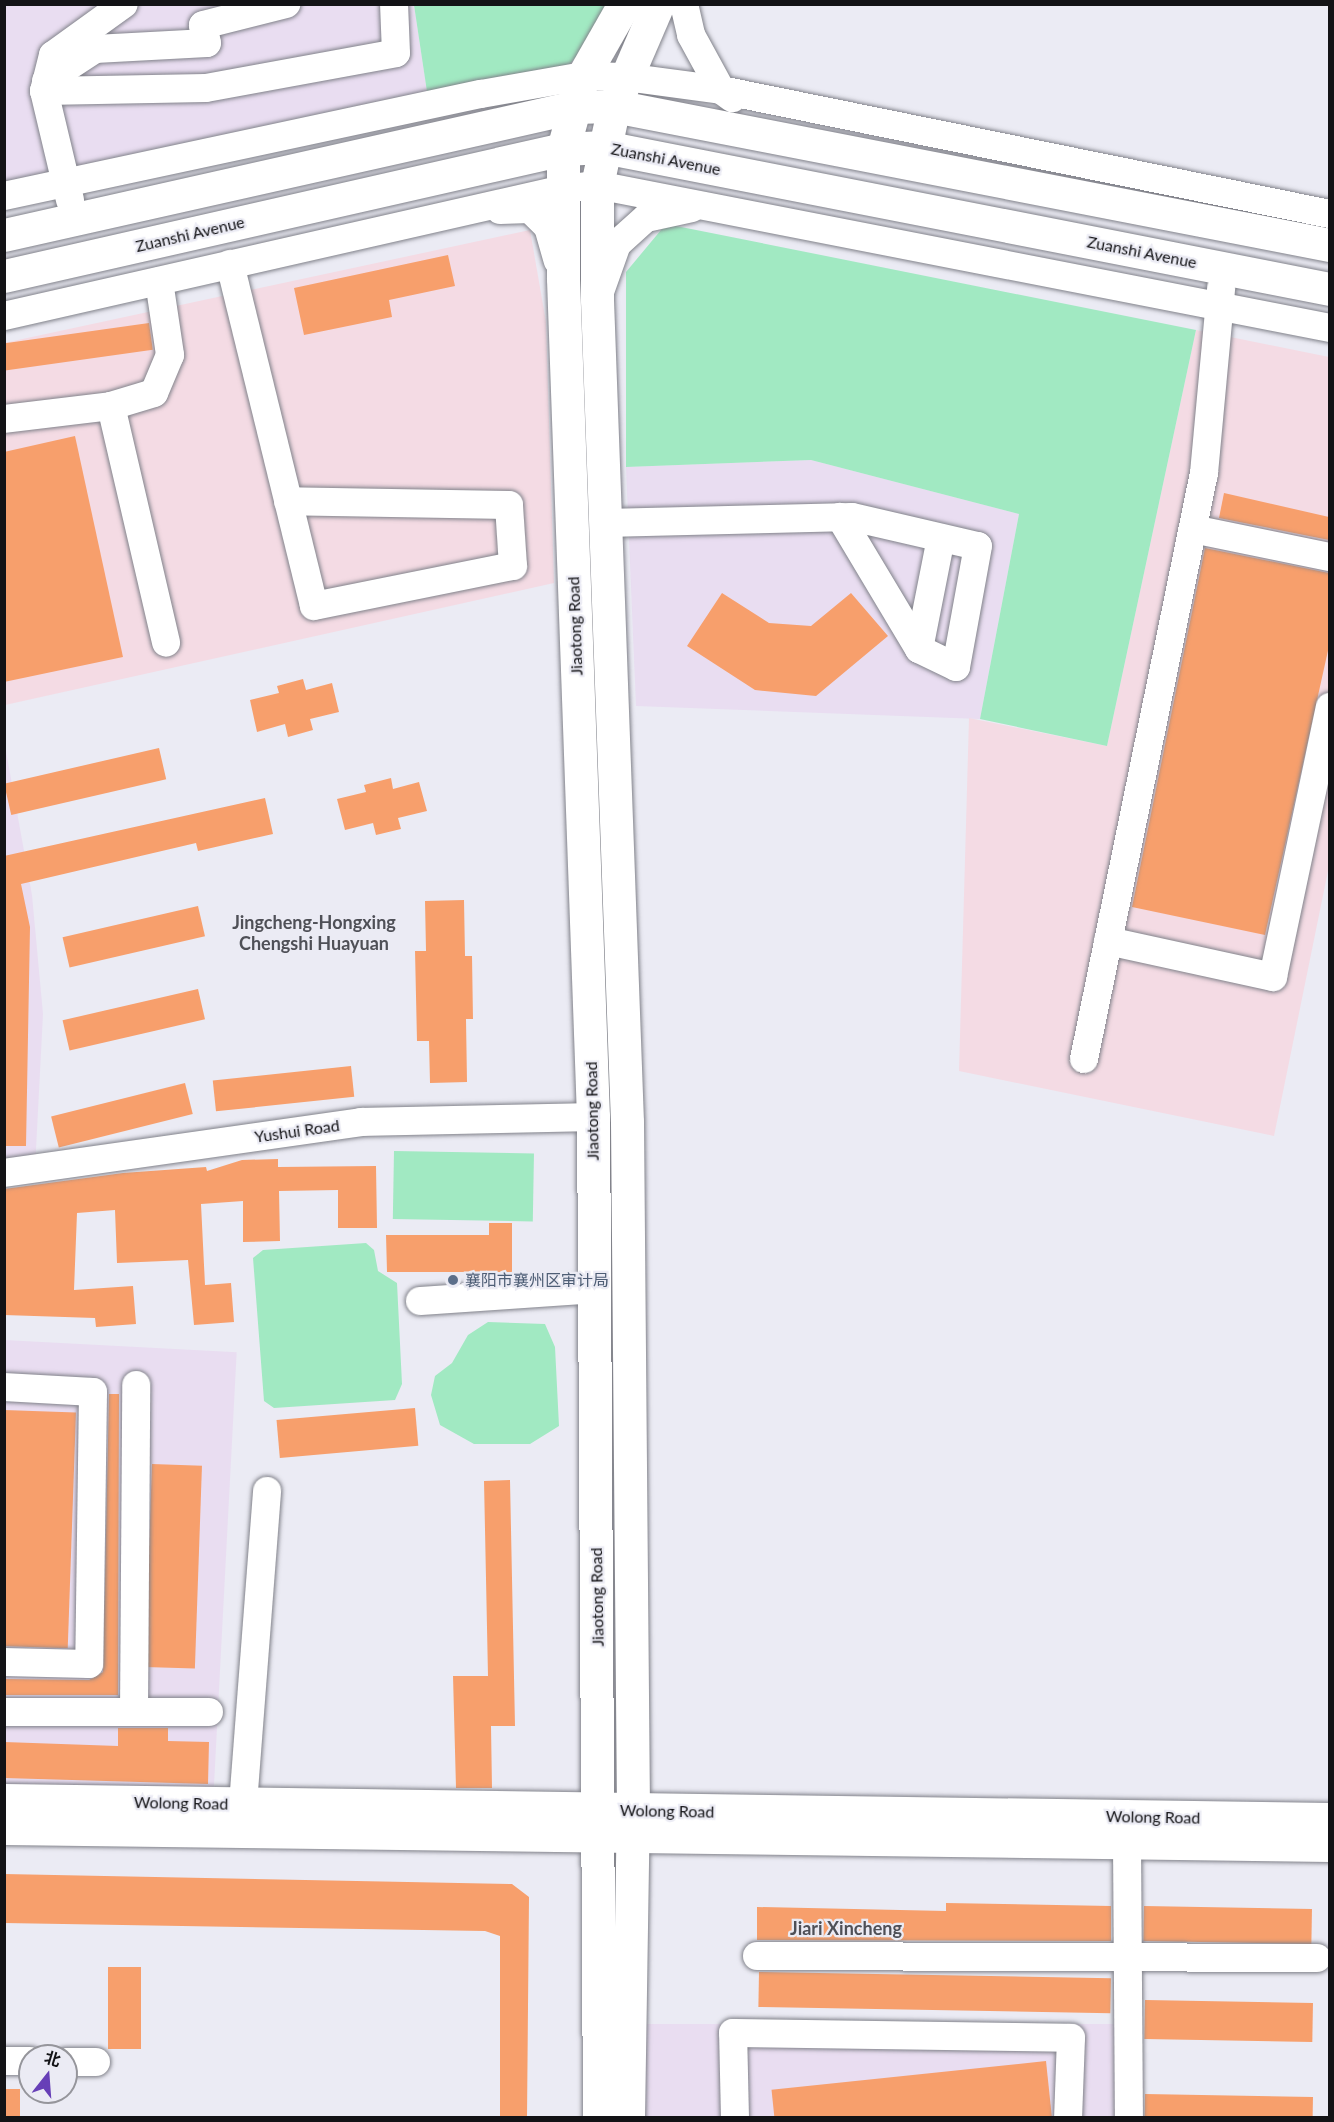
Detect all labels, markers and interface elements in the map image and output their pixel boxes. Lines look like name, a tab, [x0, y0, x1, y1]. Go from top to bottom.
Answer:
street label: Zuanshi Avenue	[609, 139, 723, 179]
street label: Zuanshi Avenue	[133, 212, 247, 256]
street label: Zuanshi Avenue	[1085, 232, 1199, 272]
street label: Jiaotong Road	[564, 576, 586, 676]
district label: Jingcheng-Hongxing Chengshi Huayuan	[232, 912, 396, 954]
street label: Jiaotong Road	[582, 1061, 602, 1161]
street label: Yushui Road	[253, 1116, 341, 1146]
place label: 襄阳市襄州区审计局	[465, 1270, 609, 1290]
marker: 襄阳市襄州区审计局	[446, 1273, 460, 1287]
street label: Jiaotong Road	[587, 1547, 607, 1647]
street label: Wolong Road	[134, 1793, 228, 1813]
street label: Wolong Road	[620, 1801, 714, 1821]
street label: Wolong Road	[1106, 1807, 1200, 1827]
district label: Jiari Xincheng	[790, 1917, 902, 1939]
north arrow	[18, 2044, 78, 2104]
text: 北	[42, 2047, 63, 2070]

